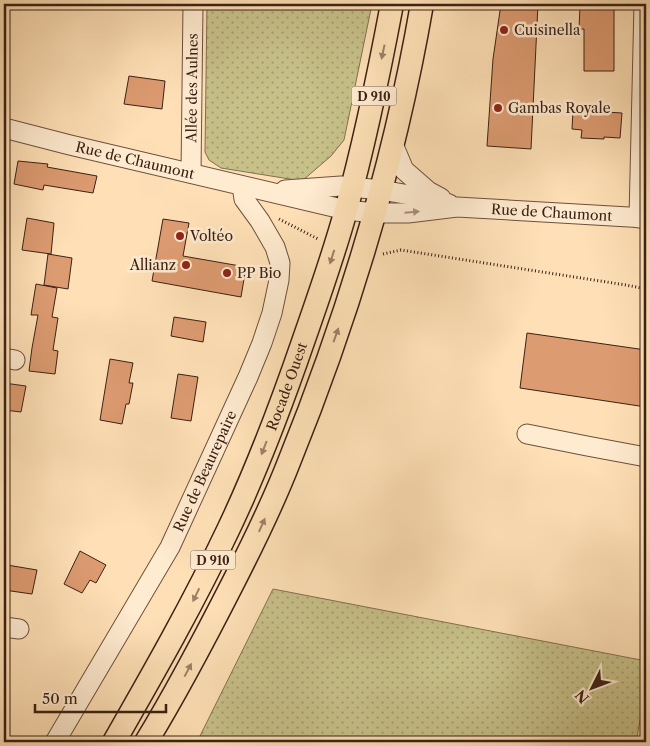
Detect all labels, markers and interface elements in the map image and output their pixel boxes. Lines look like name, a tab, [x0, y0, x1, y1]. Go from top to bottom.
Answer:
place label: Cuisinella	[514, 21, 581, 39]
marker: Cuisinella	[498, 24, 510, 36]
street label: Allée des Aulnes	[182, 33, 202, 144]
one-way arrow	[379, 44, 387, 59]
road number: D 910	[352, 86, 396, 105]
place label: Gambas Royale	[508, 99, 611, 117]
marker: Gambas Royale	[492, 102, 504, 114]
street label: Rue de Chaumont	[74, 138, 196, 183]
street label: Rue de Chaumont	[490, 200, 613, 225]
one-way arrow	[405, 208, 421, 216]
place label: Voltéo	[189, 227, 233, 245]
marker: Voltéo	[174, 230, 186, 242]
one-way arrow	[327, 249, 335, 264]
place label: Allianz	[129, 256, 176, 274]
marker: Allianz	[180, 259, 192, 271]
place label: PP Bio	[237, 264, 281, 282]
marker: PP Bio	[221, 267, 233, 279]
one-way arrow	[332, 327, 340, 342]
street label: Rocade Ouest	[263, 340, 311, 433]
street label: Rue de Beaurepaire	[169, 407, 241, 535]
one-way arrow	[259, 441, 267, 455]
one-way arrow	[258, 518, 266, 532]
road number: D 910	[190, 550, 236, 570]
one-way arrow	[191, 588, 199, 602]
one-way arrow	[184, 662, 192, 677]
north arrow	[568, 664, 618, 714]
scale bar	[35, 681, 166, 713]
text: N	[572, 686, 593, 707]
text: 50 m	[42, 689, 78, 708]

